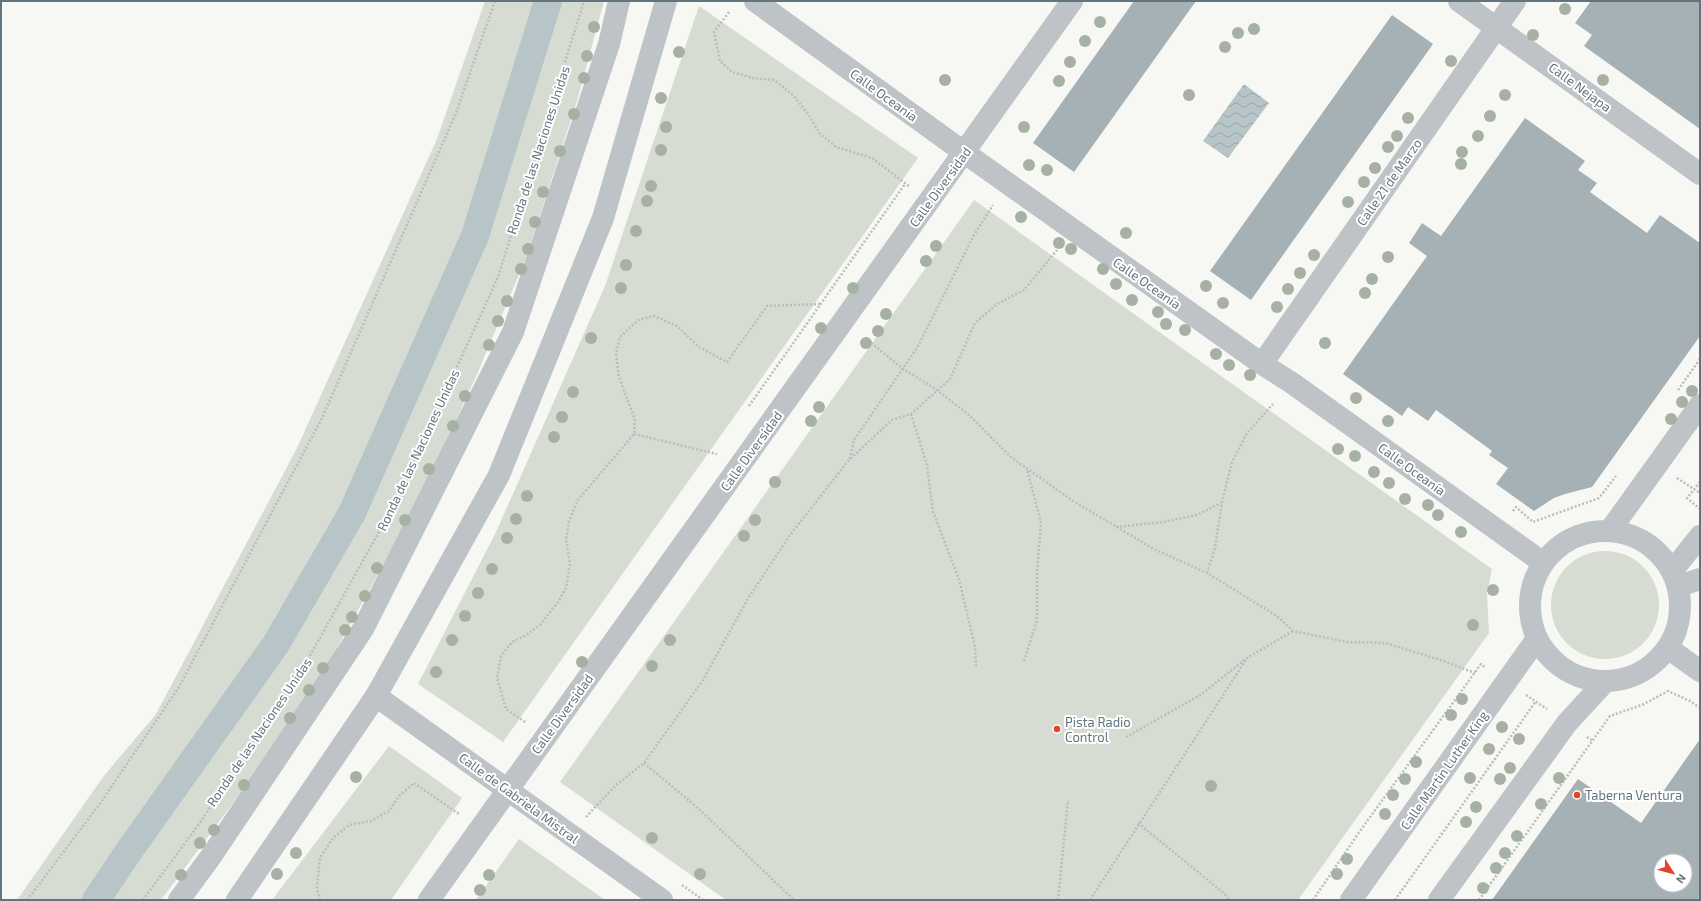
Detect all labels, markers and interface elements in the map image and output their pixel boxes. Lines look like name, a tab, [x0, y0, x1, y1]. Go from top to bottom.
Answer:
street label: Calle Nejapa	[1546, 59, 1614, 115]
street label: Ronda de las Naciones Unidas	[503, 64, 573, 236]
street label: Calle Oceanía	[847, 65, 921, 125]
street label: Calle 21 de Marzo	[1353, 135, 1425, 229]
street label: Calle Diversidad	[906, 144, 974, 230]
street label: Calle Oceanía	[1110, 254, 1184, 312]
street label: Ronda de las Naciones Unidas	[374, 367, 462, 533]
street label: Calle Diversidad	[717, 408, 785, 494]
street label: Calle Oceanía	[1375, 439, 1449, 499]
street label: Ronda de las Naciones Unidas	[203, 655, 315, 809]
street label: Calle Diversidad	[528, 671, 596, 757]
street label: Calle Martin Luther King	[1397, 707, 1491, 833]
place label: Pista Radio Control	[1065, 714, 1131, 745]
marker: Pista Radio Control	[1052, 724, 1062, 734]
street label: Calle de Gabriela Mistral	[456, 749, 582, 847]
place label: Taberna Ventura	[1585, 787, 1682, 803]
marker: Taberna Ventura	[1572, 790, 1582, 800]
north arrow	[1653, 853, 1693, 893]
text: N	[1674, 872, 1689, 886]

